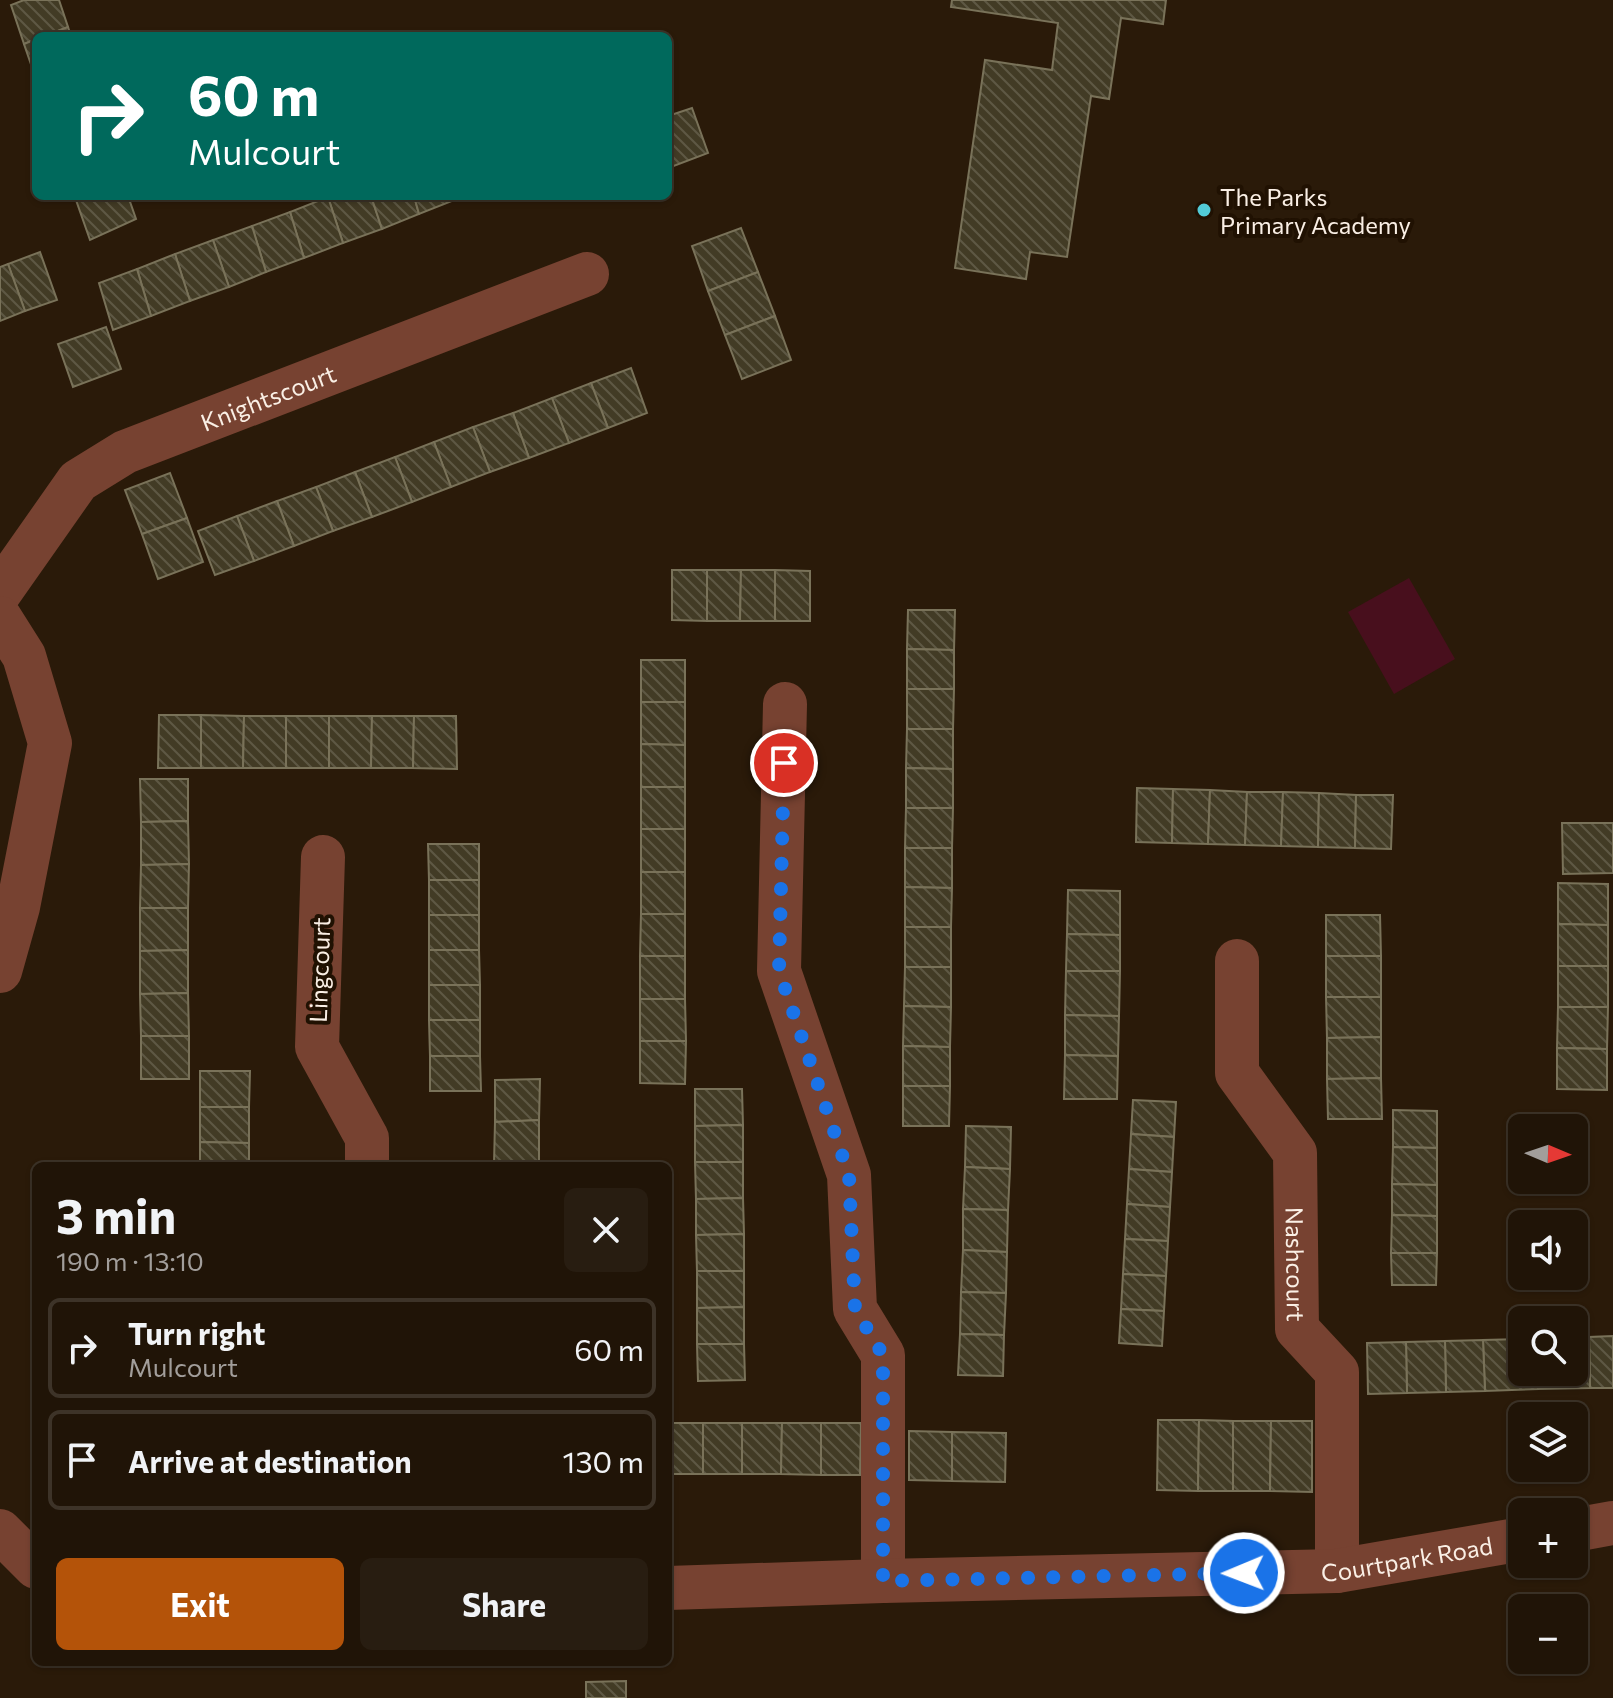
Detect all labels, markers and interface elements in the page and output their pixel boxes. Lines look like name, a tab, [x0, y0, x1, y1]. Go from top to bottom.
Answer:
text: 60 m	[188, 59, 319, 128]
icon: right	[56, 64, 160, 168]
text: Mulcourt	[188, 128, 340, 172]
place label: The Parks Primary Academy	[1220, 182, 1411, 239]
marker: The Parks Primary Academy	[1195, 201, 1213, 219]
street label: Knightscourt	[196, 358, 340, 436]
pin	[750, 729, 818, 797]
icon: arrive	[762, 741, 806, 785]
street label: Lingcourt	[303, 917, 335, 1023]
north arrow	[1508, 1114, 1588, 1194]
map controls	[1508, 1114, 1588, 1674]
text: 3 min	[56, 1185, 176, 1244]
button: close	[564, 1188, 648, 1272]
street label: Nashcourt	[1281, 1207, 1311, 1322]
button: sound	[1508, 1210, 1588, 1290]
text: 190 m · 13:10	[56, 1245, 204, 1276]
button: search	[1508, 1306, 1588, 1386]
text: Turn right	[128, 1314, 265, 1351]
icon: right	[60, 1326, 104, 1370]
text: 60 m	[574, 1330, 644, 1367]
text: Mulcourt	[128, 1351, 238, 1382]
button: layers	[1508, 1402, 1588, 1482]
icon: arrive	[60, 1438, 104, 1482]
text: Arrive at destination	[128, 1442, 412, 1479]
text: 130 m	[563, 1442, 644, 1479]
button: +	[1508, 1498, 1588, 1578]
street label: Courtpark Road	[1321, 1530, 1495, 1586]
position arrow	[1202, 1531, 1286, 1615]
button: Exit	[56, 1558, 344, 1650]
button: Share	[360, 1558, 648, 1650]
button: −	[1508, 1594, 1588, 1674]

